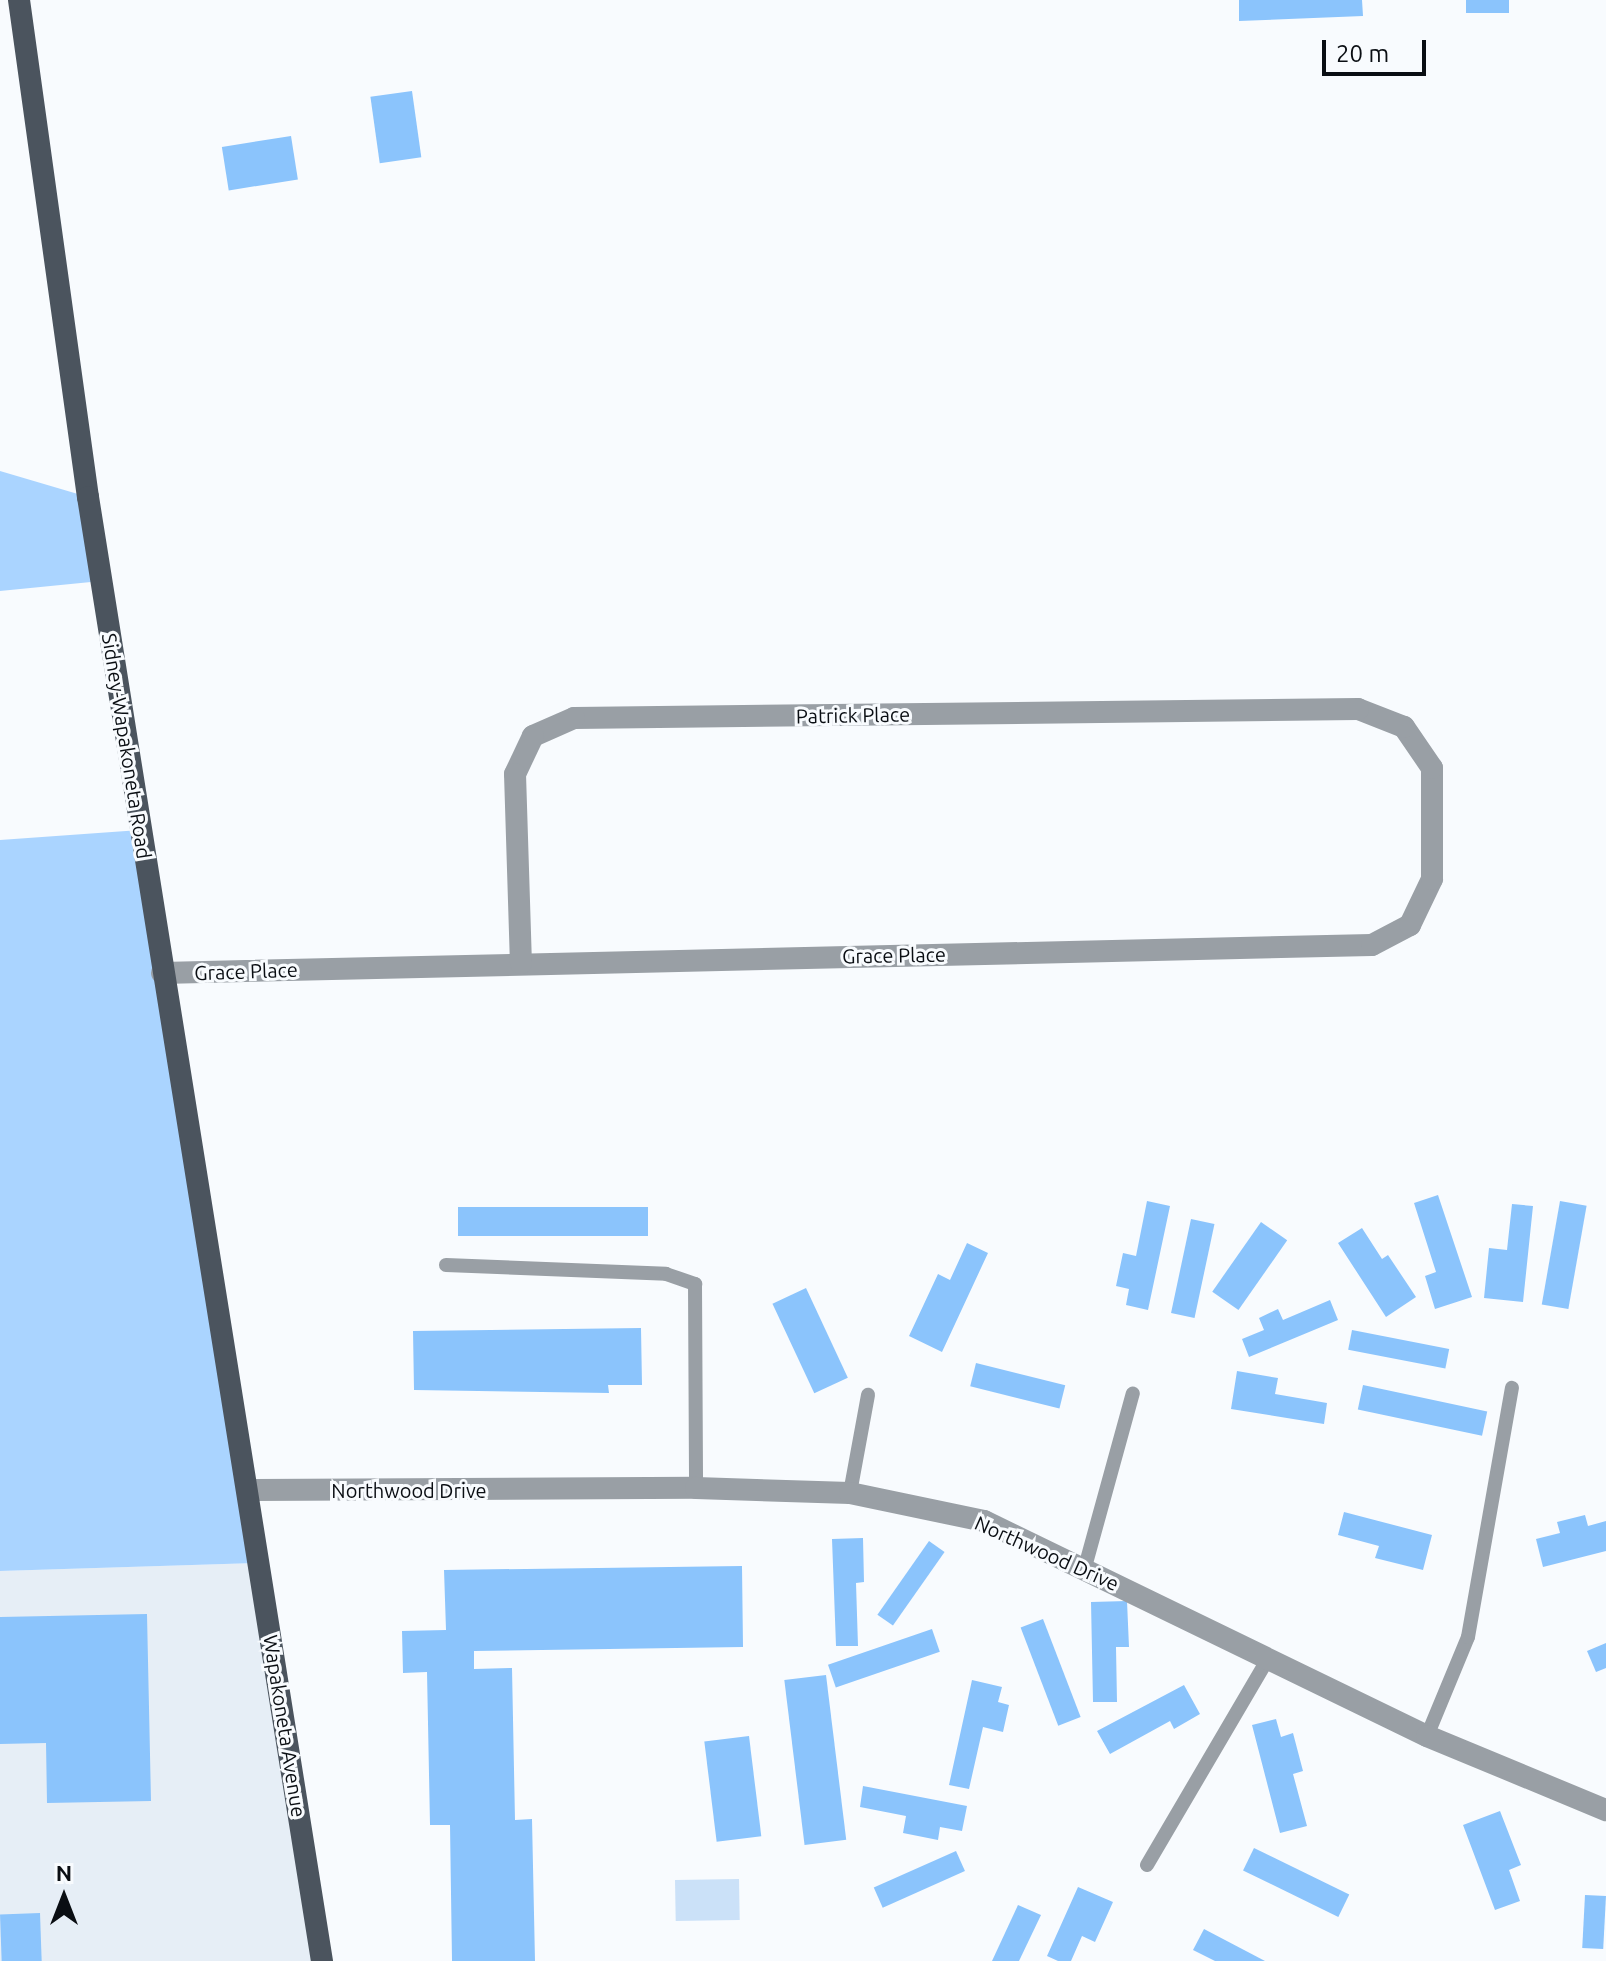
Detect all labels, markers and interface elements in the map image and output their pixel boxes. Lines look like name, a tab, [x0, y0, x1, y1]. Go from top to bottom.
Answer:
scale bar	[1326, 24, 1430, 74]
text: 20 m	[1336, 40, 1389, 67]
street label: Sidney-Wapakoneta Road	[97, 632, 157, 860]
street label: Patrick Place	[796, 702, 910, 728]
street label: Grace Place	[842, 942, 946, 968]
street label: Grace Place	[194, 957, 298, 985]
street label: Northwood Drive	[331, 1478, 487, 1502]
street label: Northwood Drive	[971, 1510, 1123, 1596]
street label: Wapakoneta Avenue	[259, 1633, 311, 1819]
north arrow	[24, 1857, 104, 1937]
text: N	[56, 1860, 72, 1885]

